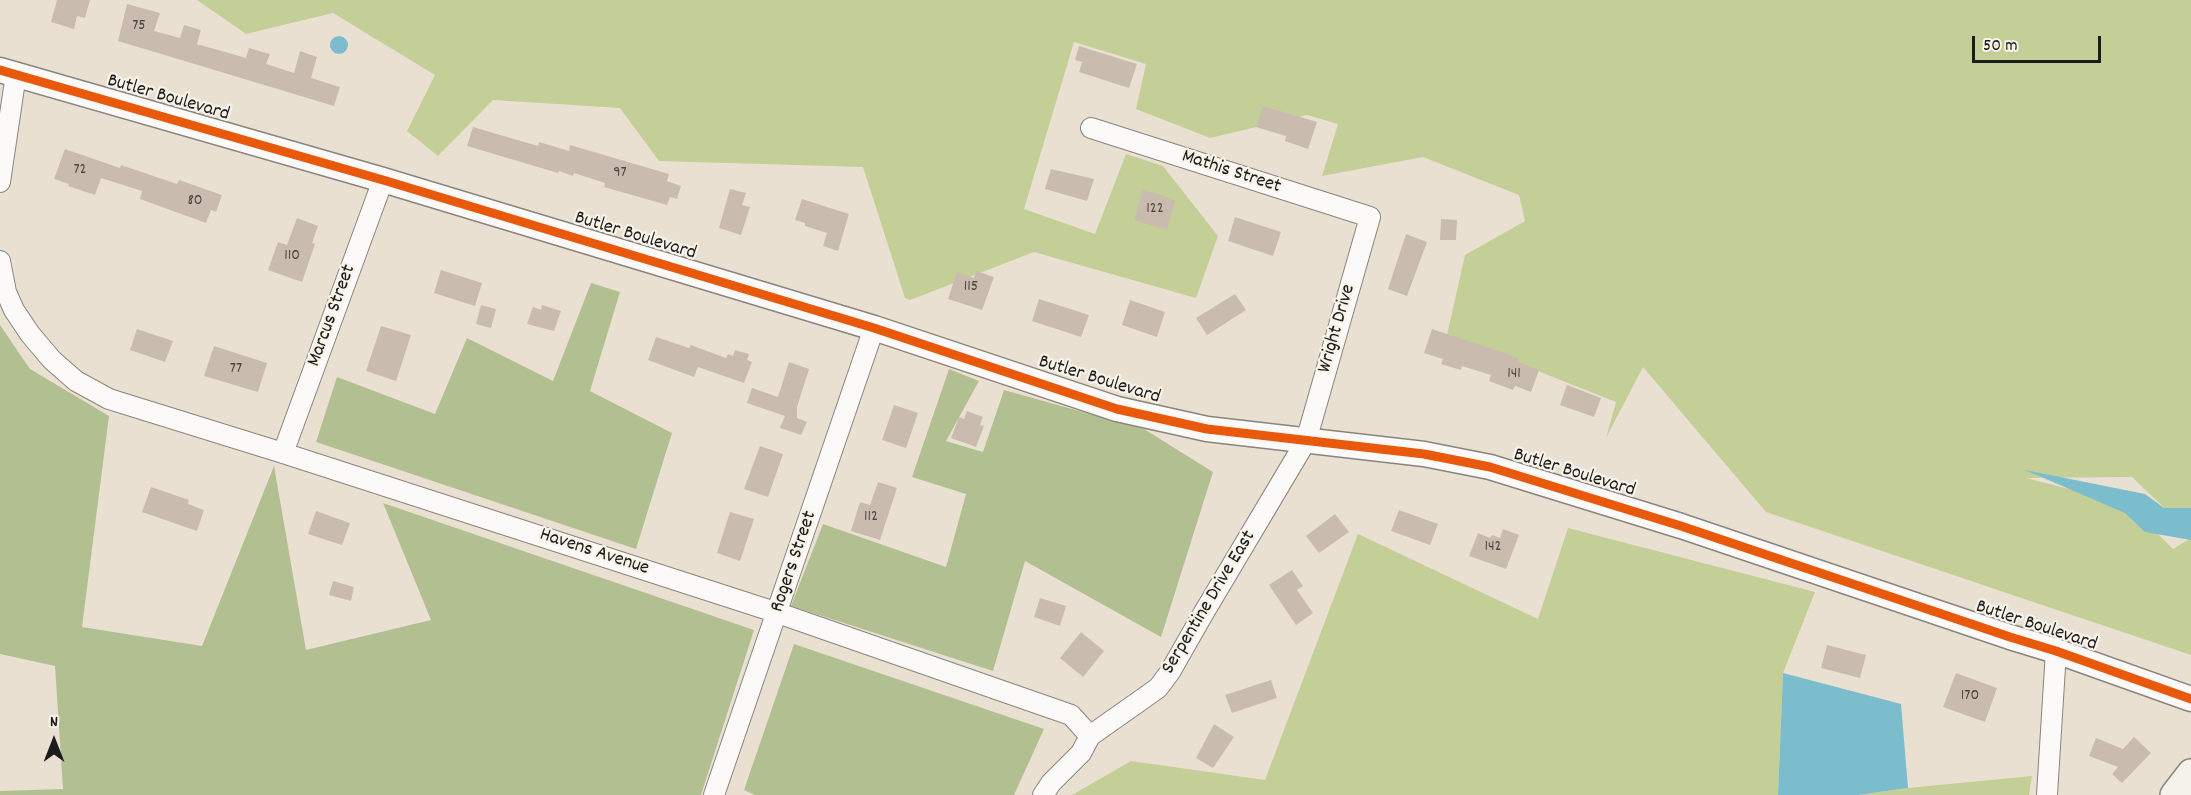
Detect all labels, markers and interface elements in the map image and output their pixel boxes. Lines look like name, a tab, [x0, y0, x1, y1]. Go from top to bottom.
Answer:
house number: 75	[132, 17, 146, 37]
scale bar	[1975, 24, 2104, 62]
text: 50 m	[1983, 34, 2018, 59]
street label: Butler Boulevard	[104, 70, 232, 128]
street label: Mathis Street	[1178, 146, 1284, 200]
house number: 72	[73, 161, 87, 181]
house number: 97	[613, 164, 627, 184]
house number: 80	[187, 192, 203, 212]
house number: 122	[1146, 200, 1164, 220]
street label: Butler Boulevard	[571, 207, 699, 267]
house number: 110	[284, 247, 300, 267]
street label: Marcus Street	[303, 262, 363, 370]
house number: 115	[964, 278, 978, 298]
street label: Wright Drive	[1314, 282, 1362, 376]
street label: Butler Boulevard	[1035, 351, 1163, 411]
house number: 77	[230, 360, 242, 380]
house number: 141	[1507, 365, 1521, 385]
street label: Butler Boulevard	[1510, 444, 1638, 504]
street label: Rogers Street	[767, 508, 823, 616]
house number: 112	[864, 508, 878, 528]
street label: Havens Avenue	[536, 524, 652, 582]
street label: Serpentine Drive East	[1158, 527, 1262, 679]
house number: 142	[1484, 538, 1502, 558]
street label: Butler Boulevard	[1972, 596, 2100, 658]
house number: 170	[1961, 687, 1979, 707]
north arrow	[24, 711, 84, 771]
text: N	[50, 711, 58, 734]

